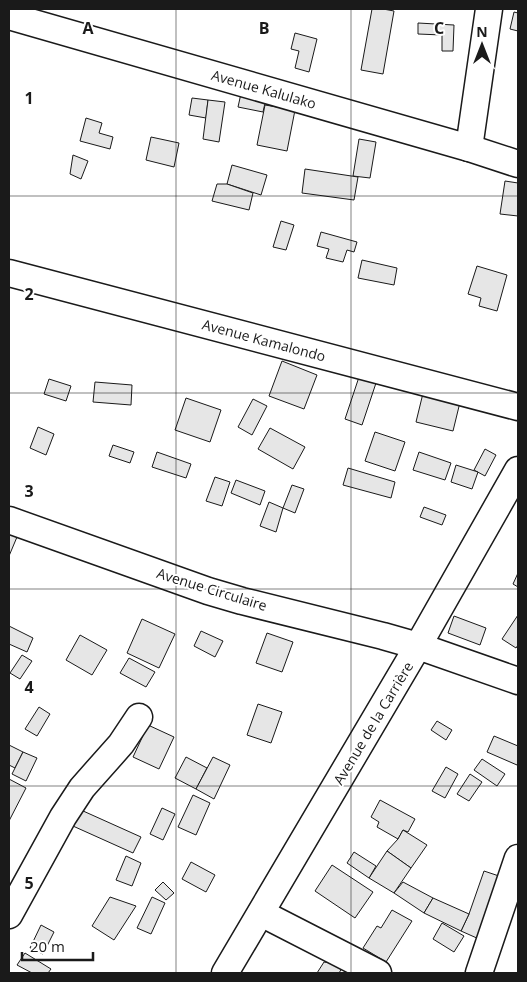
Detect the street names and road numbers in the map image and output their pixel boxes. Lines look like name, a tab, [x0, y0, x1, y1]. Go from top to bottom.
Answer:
street label: Avenue Kalulako	[209, 65, 319, 113]
street label: Avenue Kamalondo	[200, 314, 328, 366]
street label: Avenue Circulaire	[155, 563, 269, 615]
street label: Avenue de la Carrière	[329, 658, 417, 788]

